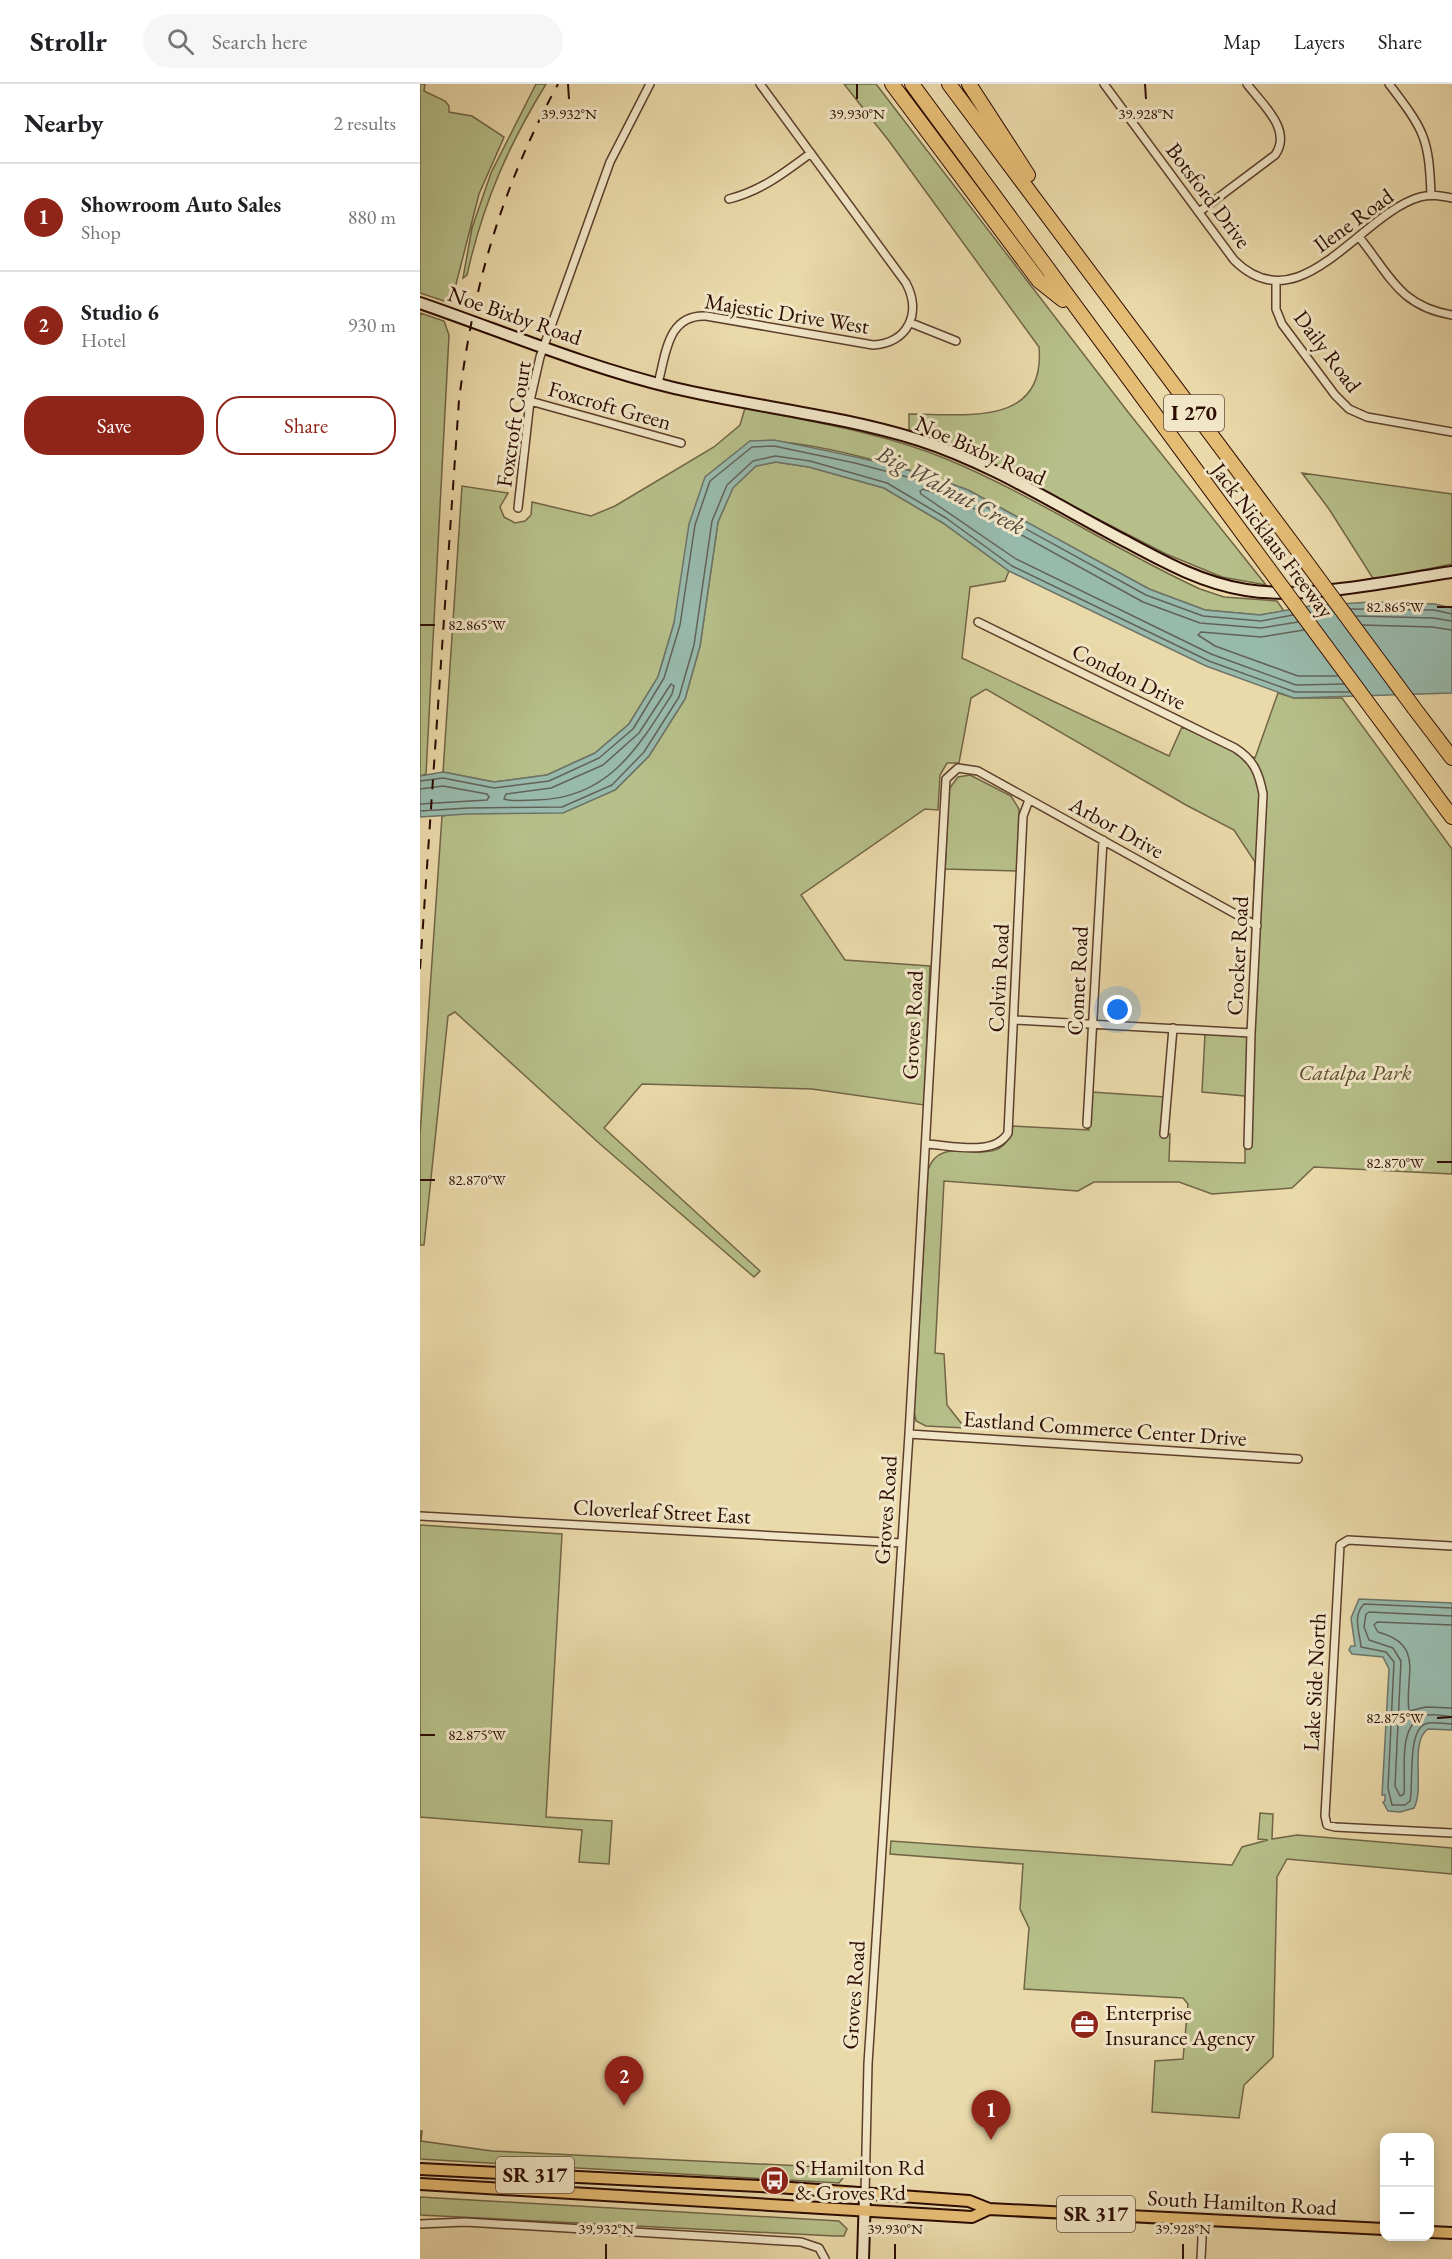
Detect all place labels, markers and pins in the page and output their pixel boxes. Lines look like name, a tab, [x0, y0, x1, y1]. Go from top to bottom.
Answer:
place label: Enterprise Insurance Agency	[1105, 1998, 1256, 2052]
office icon: Enterprise Insurance Agency	[1068, 2009, 1100, 2041]
pin: 2	[604, 2056, 644, 2106]
pin: 1	[972, 2090, 1010, 2140]
place label: S Hamilton Rd & Groves Rd	[795, 2153, 926, 2207]
bus stop icon: S Hamilton Rd & Groves Rd	[758, 2164, 790, 2196]

